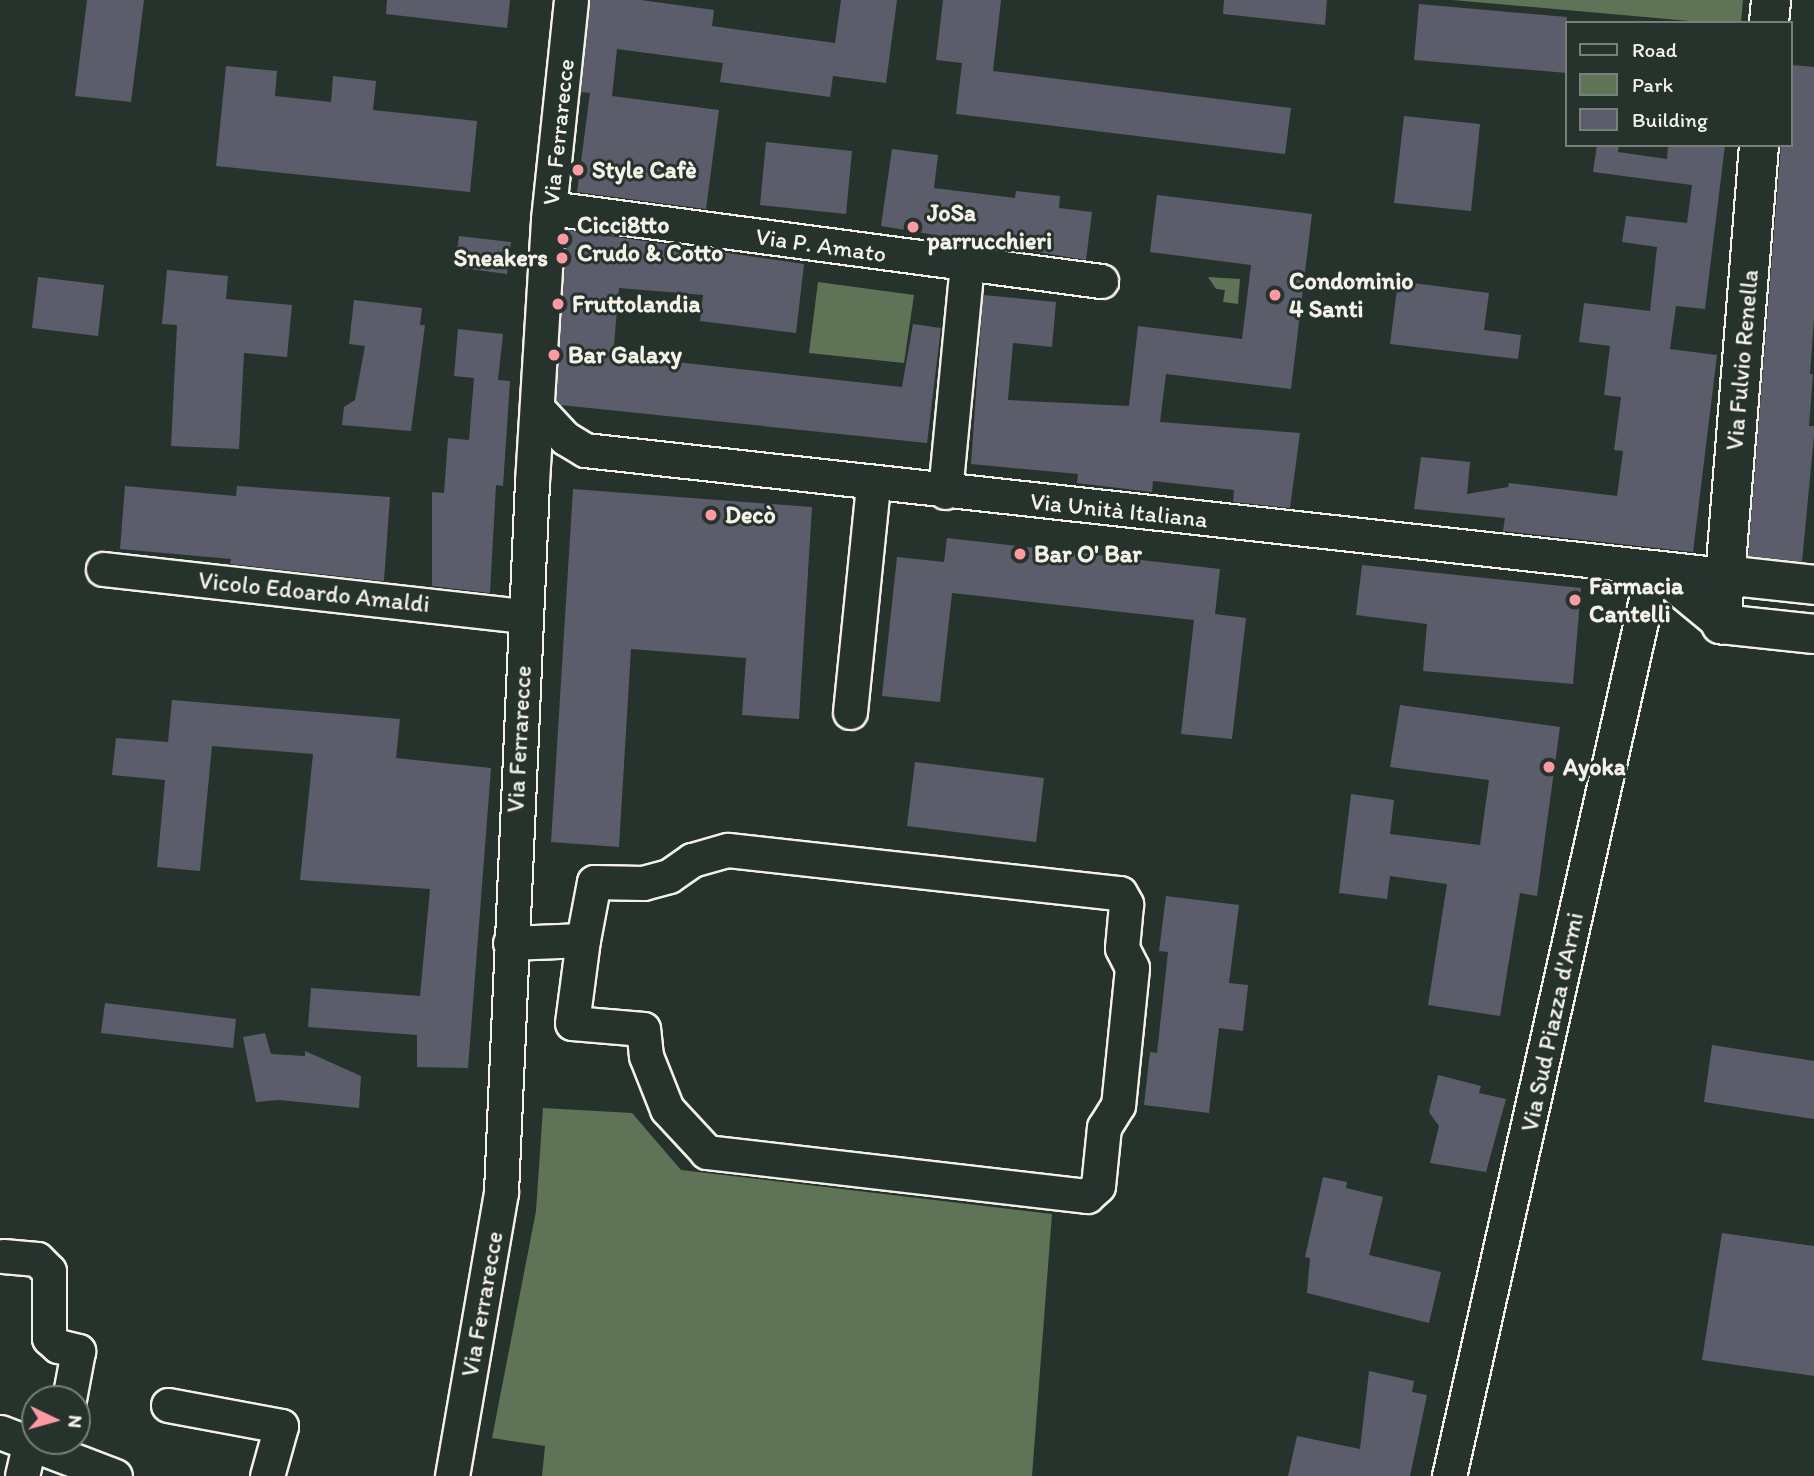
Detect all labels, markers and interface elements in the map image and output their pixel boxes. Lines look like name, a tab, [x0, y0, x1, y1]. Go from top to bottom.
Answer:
legend	[1566, 21, 1793, 147]
text: Road	[1632, 37, 1677, 62]
street label: Via Ferrarecce	[536, 58, 580, 206]
text: Park	[1632, 72, 1673, 97]
text: Building	[1632, 107, 1708, 132]
place label: Style Cafè	[592, 156, 697, 184]
marker: Style Cafè	[570, 162, 586, 178]
place label: JoSa parrucchieri	[927, 199, 1052, 255]
place label: Cicci8tto Crudo & Cotto	[577, 211, 723, 267]
marker: JoSa parrucchieri	[905, 219, 921, 235]
street label: Via P. Amato	[754, 222, 888, 268]
marker: Cicci8tto Crudo & Cotto	[555, 231, 571, 247]
place label: Sneakers	[454, 244, 548, 272]
marker: Sneakers	[554, 250, 570, 266]
place label: Condominio 4 Santi	[1289, 267, 1414, 323]
street label: Via Fulvio Renella	[1720, 268, 1764, 452]
marker: Condominio 4 Santi	[1267, 287, 1283, 303]
place label: Fruttolandia	[572, 290, 700, 318]
marker: Fruttolandia	[550, 296, 566, 312]
place label: Bar Galaxy	[568, 341, 681, 369]
marker: Bar Galaxy	[546, 347, 562, 363]
street label: Via Unità Italiana	[1027, 486, 1211, 534]
place label: Decò	[725, 501, 776, 529]
marker: Decò	[703, 507, 719, 523]
place label: Bar O' Bar	[1034, 540, 1142, 568]
marker: Bar O' Bar	[1012, 546, 1028, 562]
street label: Vicolo Edoardo Amaldi	[197, 566, 431, 618]
place label: Farmacia Cantelli	[1589, 572, 1684, 628]
marker: Farmacia Cantelli	[1567, 592, 1583, 608]
street label: Via Ferrarecce	[501, 666, 537, 812]
place label: Ayoka	[1563, 753, 1626, 781]
marker: Ayoka	[1541, 759, 1557, 775]
street label: Via Sud Piazza d'Armi	[1515, 910, 1589, 1134]
street label: Via Ferrarecce	[455, 1230, 509, 1378]
north arrow	[21, 1385, 91, 1455]
text: N	[63, 1414, 87, 1429]

